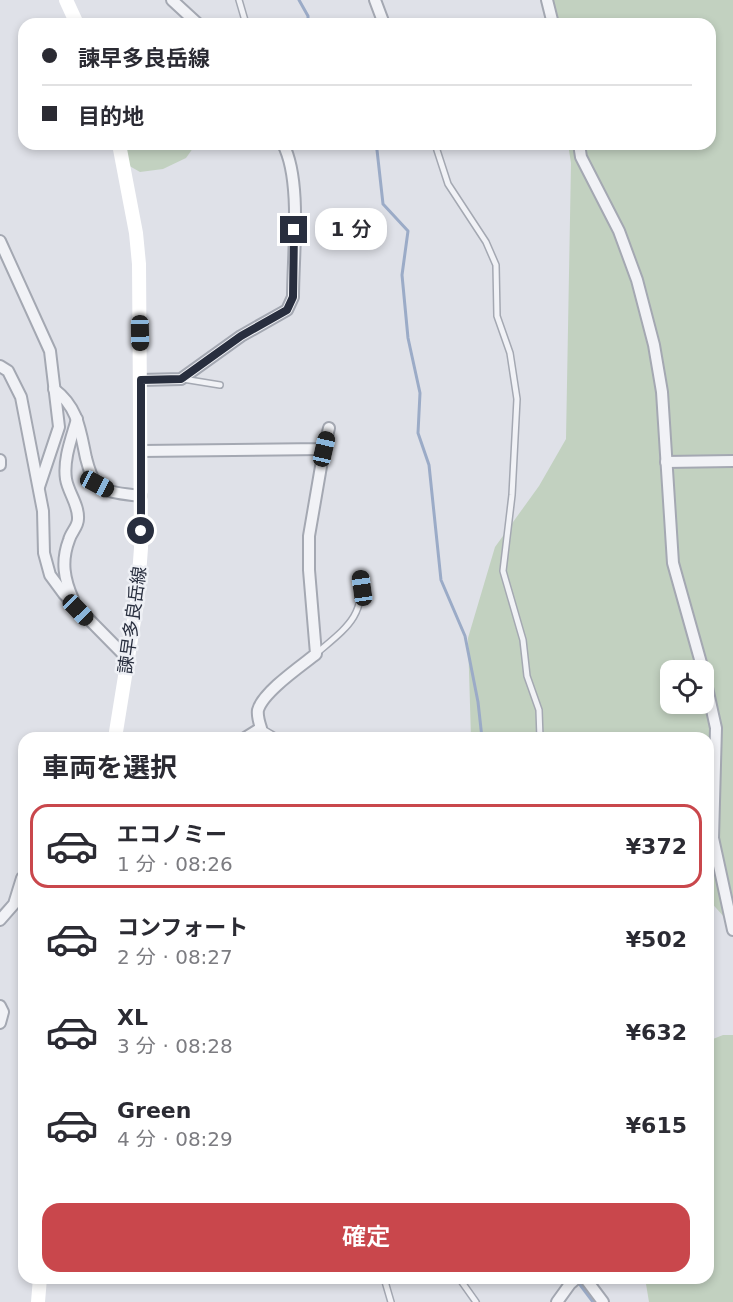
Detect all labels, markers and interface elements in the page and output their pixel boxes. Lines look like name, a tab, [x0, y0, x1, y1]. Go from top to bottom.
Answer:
text: 諫早多良岳線	[78, 46, 210, 71]
text: 目的地	[78, 104, 144, 129]
callout: 1 分	[315, 209, 387, 251]
route end	[280, 216, 307, 243]
text: 1 分	[331, 217, 371, 241]
car	[131, 315, 149, 351]
car	[311, 429, 337, 469]
car	[77, 468, 117, 500]
route start	[127, 517, 154, 544]
street label: 諫早多良岳線	[114, 565, 150, 675]
car	[351, 569, 373, 607]
car	[59, 591, 97, 629]
map controls	[660, 660, 714, 714]
button: locate	[660, 660, 714, 714]
text: 車両を選択	[42, 752, 177, 783]
icon: car	[45, 819, 99, 873]
text: エコノミー	[117, 822, 227, 847]
text: ¥372	[626, 834, 687, 859]
text: 1 分 · 08:26	[117, 852, 233, 876]
icon: car	[45, 912, 99, 966]
text: コンフォート	[117, 915, 248, 940]
text: ¥502	[626, 927, 687, 952]
text: 2 分 · 08:27	[117, 945, 233, 969]
icon: car	[45, 1005, 99, 1059]
text: XL	[117, 1005, 148, 1030]
text: ¥632	[626, 1020, 687, 1045]
text: 3 分 · 08:28	[117, 1034, 233, 1058]
icon: car	[45, 1098, 99, 1152]
text: Green	[117, 1098, 191, 1123]
text: ¥615	[626, 1113, 687, 1138]
text: 4 分 · 08:29	[117, 1127, 233, 1151]
button: 確定	[42, 1203, 690, 1272]

